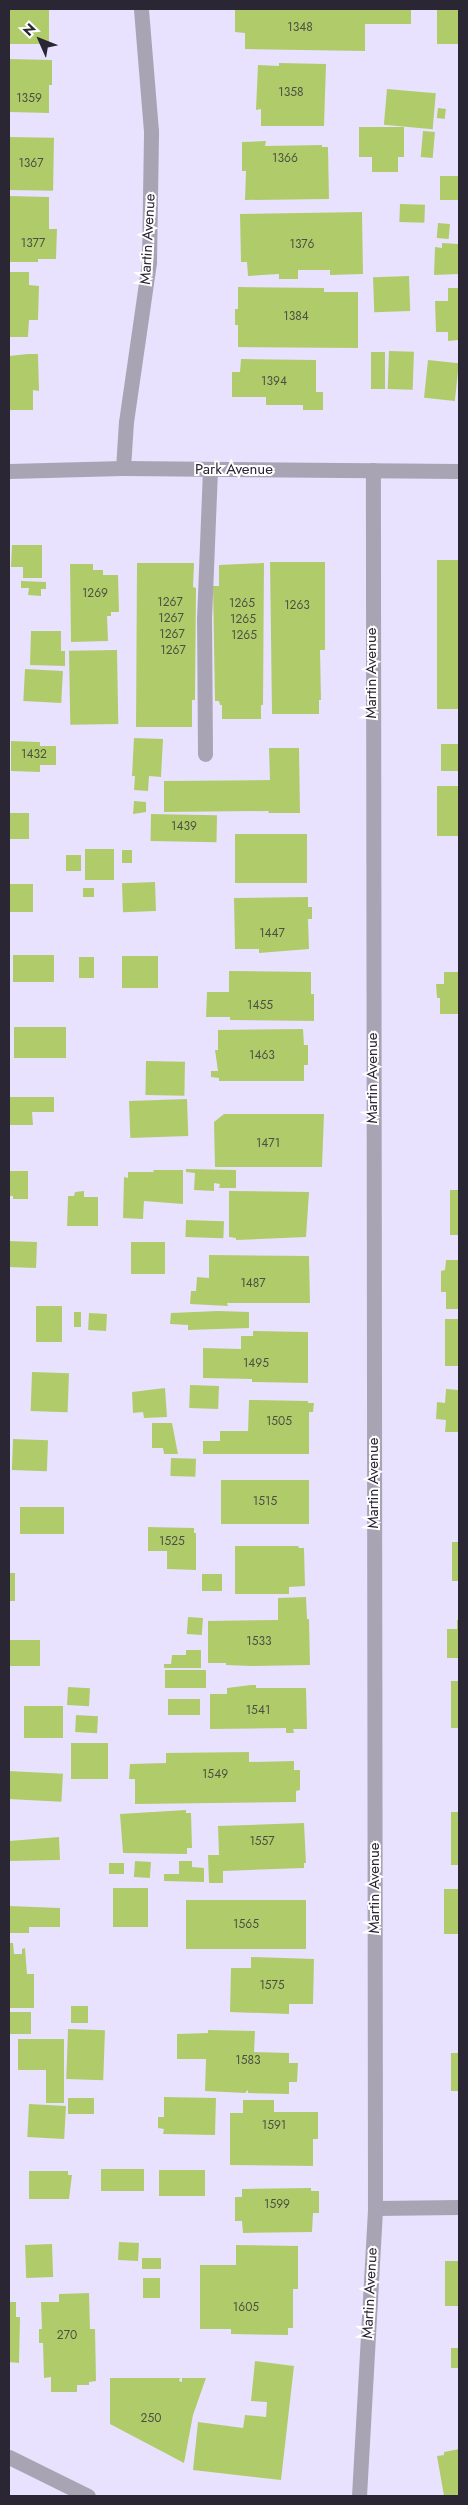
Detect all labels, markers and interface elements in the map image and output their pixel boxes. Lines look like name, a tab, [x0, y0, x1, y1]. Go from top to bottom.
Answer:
north arrow	[15, 15, 65, 65]
text: N	[18, 19, 40, 41]
house number: 1348	[287, 21, 313, 35]
house number: 1358	[278, 86, 304, 100]
house number: 1359	[16, 92, 42, 106]
house number: 1366	[272, 152, 298, 166]
house number: 1367	[18, 157, 44, 171]
street label: Martin Avenue	[137, 193, 159, 285]
house number: 1377	[21, 237, 45, 251]
house number: 1376	[290, 238, 314, 252]
house number: 1384	[283, 310, 309, 324]
house number: 1394	[261, 375, 287, 389]
street label: Park Avenue	[195, 461, 273, 479]
house number: 1269	[82, 587, 108, 601]
house number: 1267	[157, 596, 183, 610]
house number: 1265	[229, 597, 255, 611]
house number: 1263	[284, 599, 310, 613]
house number: 1267	[158, 612, 184, 626]
house number: 1265	[230, 613, 256, 627]
street label: Martin Avenue	[363, 627, 381, 719]
house number: 1267	[159, 628, 185, 642]
house number: 1265	[231, 629, 257, 643]
house number: 1267	[160, 644, 186, 658]
house number: 1432	[21, 748, 47, 762]
house number: 1439	[171, 820, 197, 834]
house number: 1447	[259, 927, 285, 941]
house number: 1455	[247, 999, 273, 1013]
street label: Martin Avenue	[364, 1032, 382, 1124]
house number: 1463	[249, 1049, 275, 1063]
house number: 1471	[256, 1137, 280, 1151]
house number: 1487	[240, 1277, 266, 1291]
house number: 1495	[243, 1357, 269, 1371]
house number: 1505	[266, 1415, 292, 1429]
street label: Martin Avenue	[365, 1437, 383, 1529]
house number: 1515	[253, 1495, 277, 1509]
house number: 1525	[159, 1535, 185, 1549]
house number: 1533	[246, 1635, 272, 1649]
house number: 1541	[246, 1704, 270, 1718]
house number: 1549	[202, 1768, 228, 1782]
house number: 1557	[249, 1835, 275, 1849]
street label: Martin Avenue	[366, 1842, 384, 1934]
house number: 1565	[233, 1918, 259, 1932]
house number: 1575	[259, 1979, 285, 1993]
house number: 1583	[235, 2054, 261, 2068]
house number: 1591	[262, 2119, 286, 2133]
house number: 1599	[264, 2198, 290, 2212]
street label: Martin Avenue	[359, 2247, 381, 2339]
house number: 1605	[233, 2301, 259, 2315]
house number: 270	[57, 2329, 77, 2343]
house number: 250	[141, 2412, 161, 2426]

